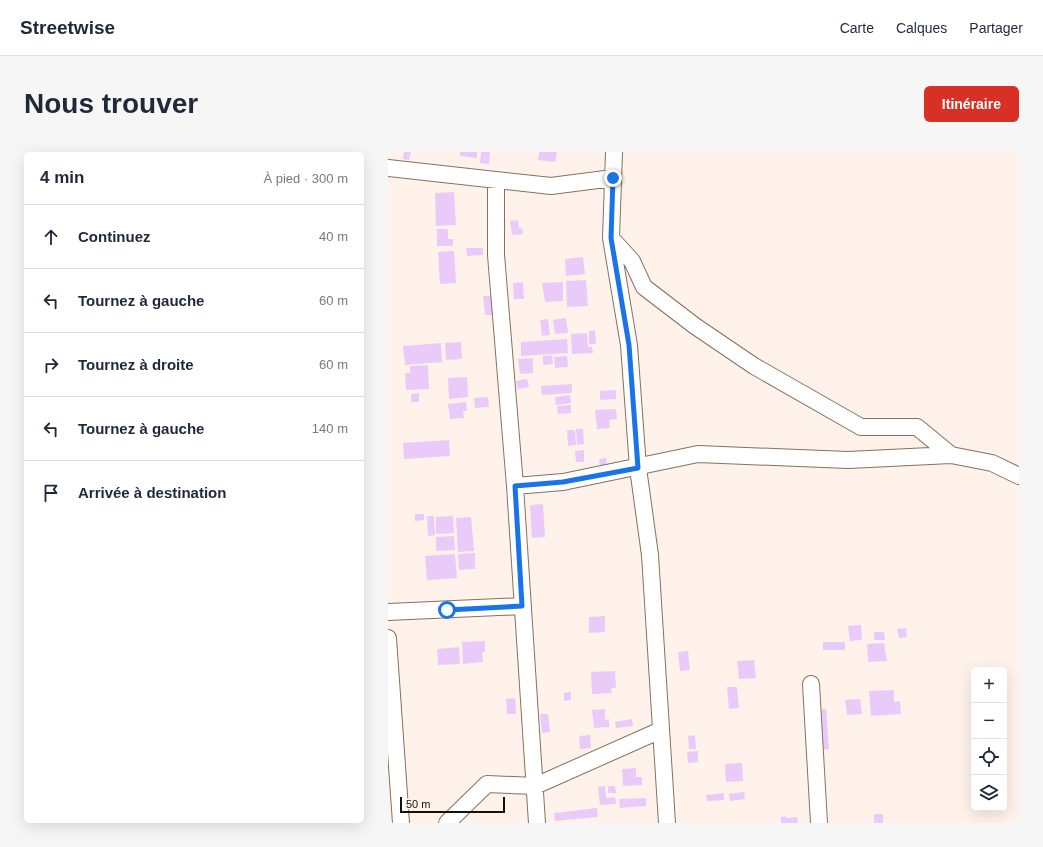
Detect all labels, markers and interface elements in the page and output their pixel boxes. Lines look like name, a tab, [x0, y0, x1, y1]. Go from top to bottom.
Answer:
text: Streetwise	[20, 17, 115, 38]
text: Carte	[840, 20, 874, 36]
text: Calques	[896, 20, 947, 36]
text: Partager	[969, 20, 1023, 36]
button: Itinéraire	[924, 86, 1019, 122]
text: Nous trouver	[24, 88, 198, 119]
text: 4 min	[40, 168, 84, 187]
route end	[604, 169, 622, 187]
text: À pied · 300 m	[263, 171, 348, 186]
icon: ahead	[40, 226, 62, 248]
text: Continuez	[78, 228, 151, 245]
text: 40 m	[319, 229, 348, 244]
icon: left	[40, 290, 62, 312]
text: Tournez à gauche	[78, 292, 204, 309]
text: 60 m	[319, 293, 348, 308]
icon: right	[40, 354, 62, 376]
text: Tournez à droite	[78, 356, 194, 373]
text: 60 m	[319, 357, 348, 372]
icon: left	[40, 418, 62, 440]
text: Tournez à gauche	[78, 420, 204, 437]
text: 140 m	[312, 421, 348, 436]
icon: arrive	[40, 482, 62, 504]
text: Arrivée à destination	[78, 484, 226, 501]
route start	[438, 601, 456, 619]
map controls	[971, 667, 1007, 811]
button: +	[971, 667, 1007, 703]
button: −	[971, 703, 1007, 739]
button: locate	[971, 739, 1007, 775]
button: layers	[971, 775, 1007, 811]
scale bar	[400, 795, 505, 814]
text: 50 m	[406, 798, 430, 810]

